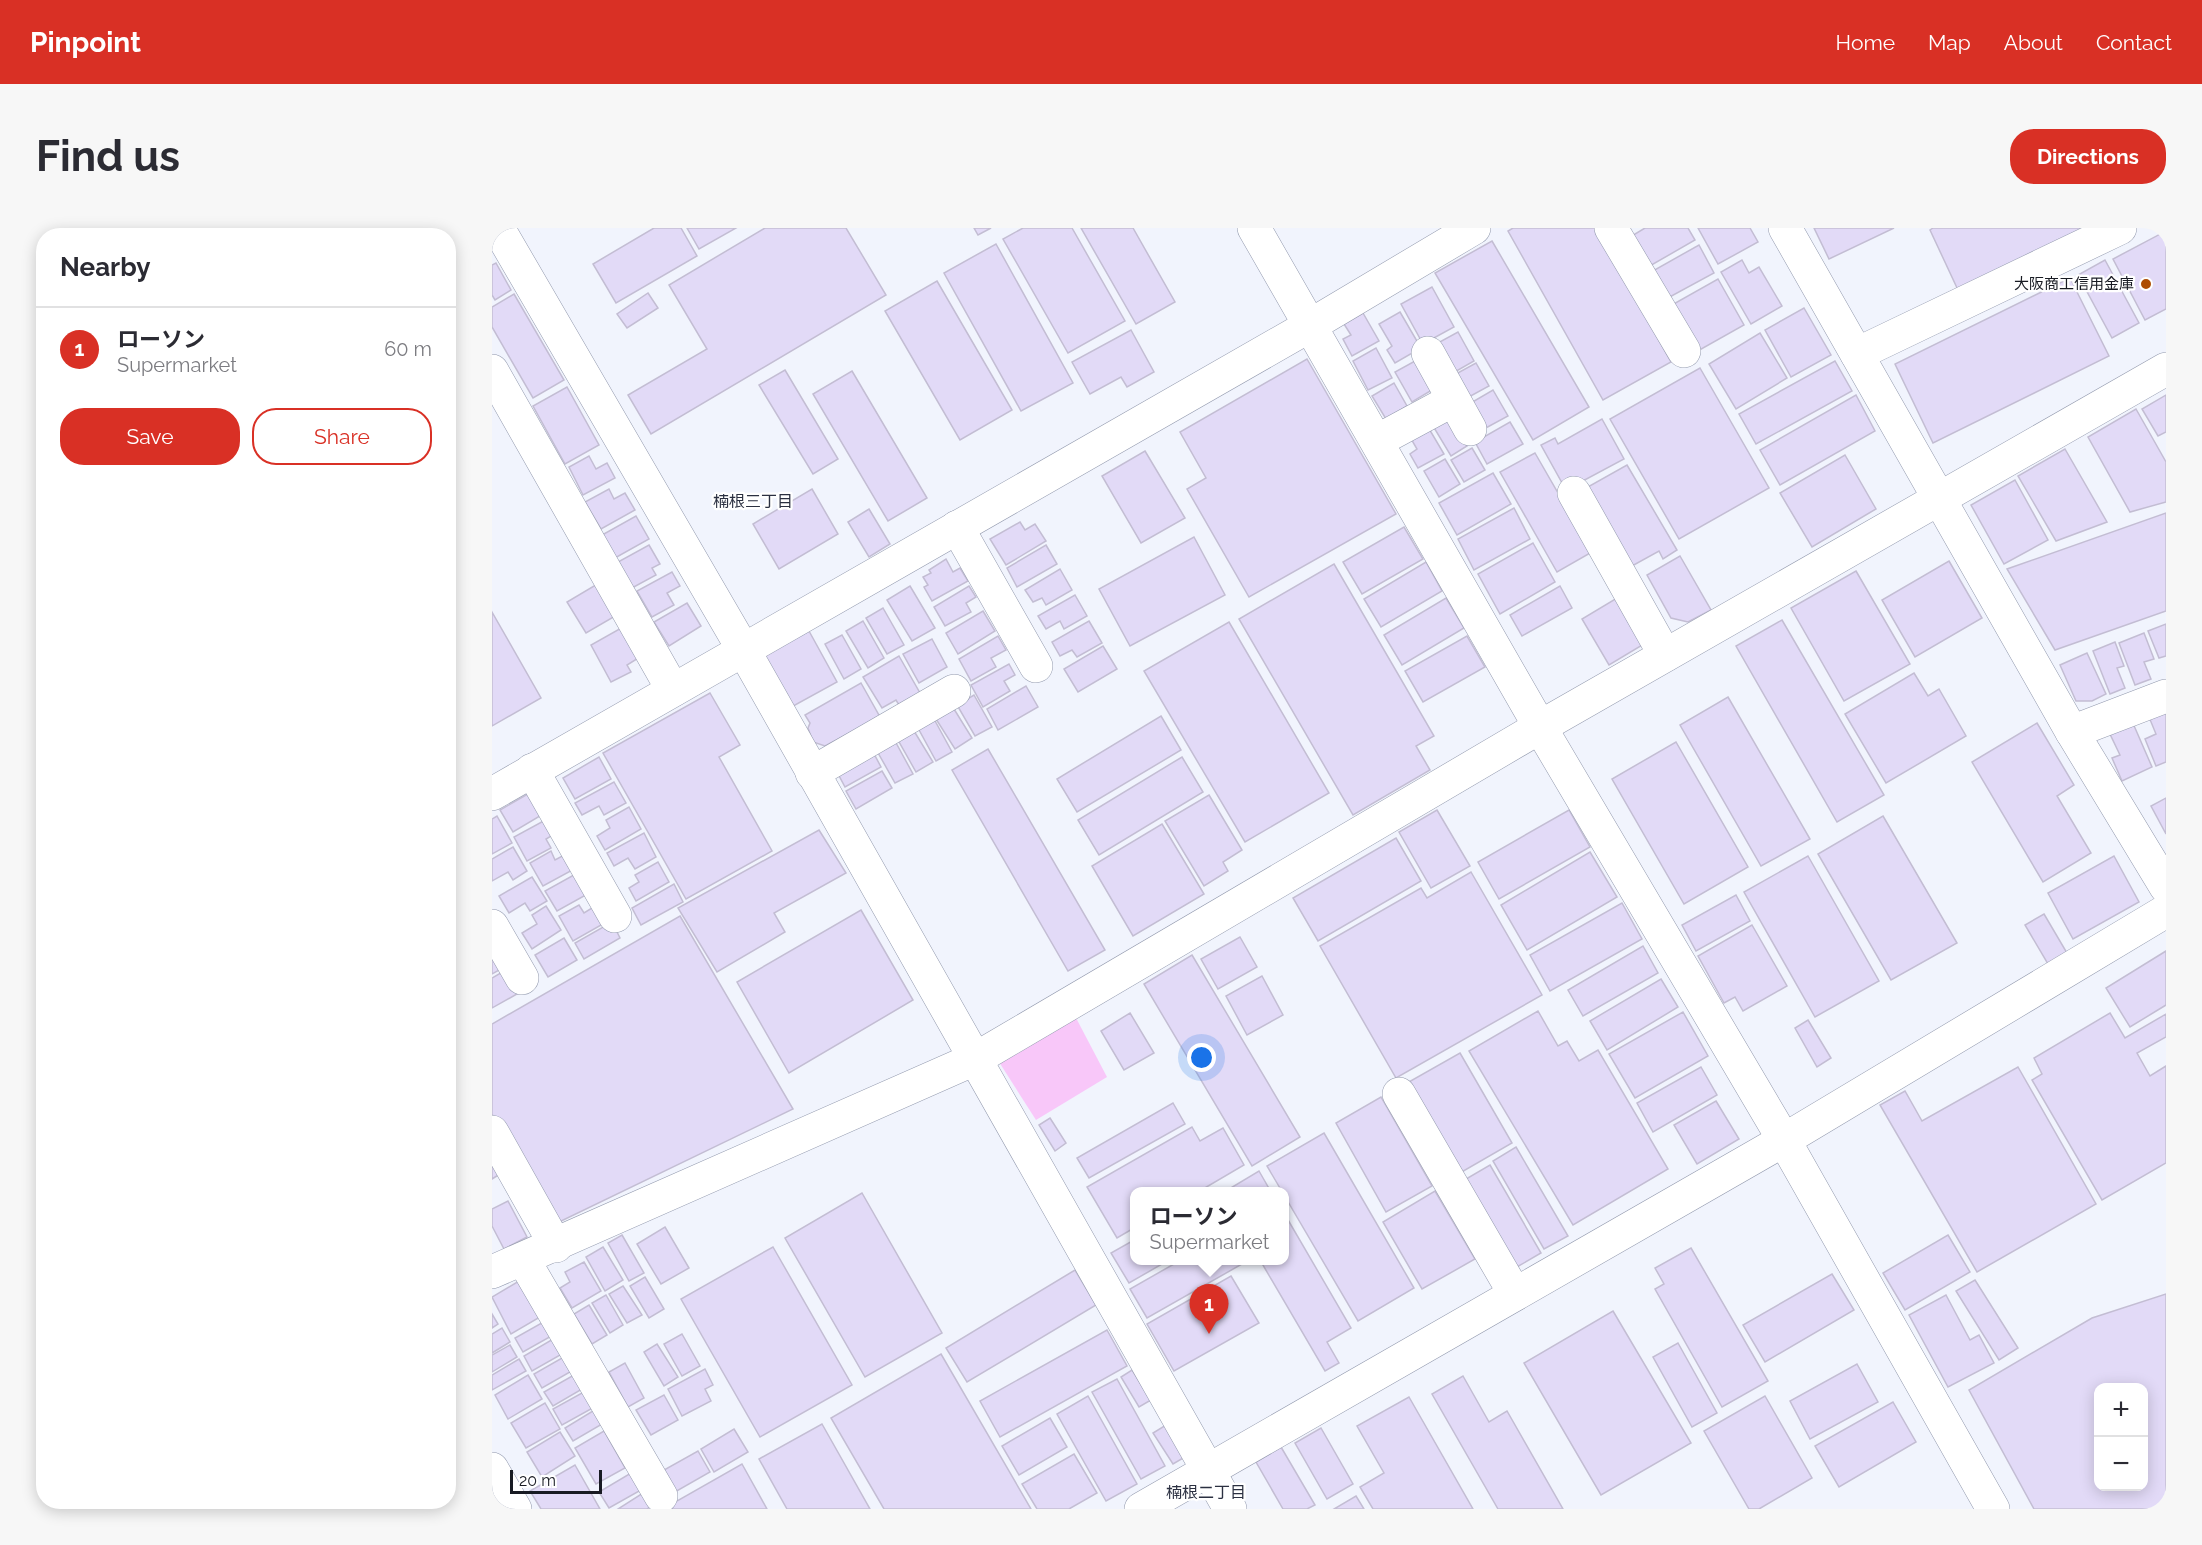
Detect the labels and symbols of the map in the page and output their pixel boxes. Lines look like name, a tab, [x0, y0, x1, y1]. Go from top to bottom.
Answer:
place label: 大阪商工信用金庫	[2014, 275, 2134, 293]
marker: 大阪商工信用金庫	[2139, 277, 2153, 291]
district label: 楠根三丁目	[713, 492, 793, 511]
your location	[1187, 1043, 1216, 1072]
pin: 1	[1190, 1284, 1228, 1334]
scale bar	[510, 1467, 602, 1494]
district label: 楠根二丁目	[1166, 1483, 1246, 1502]

